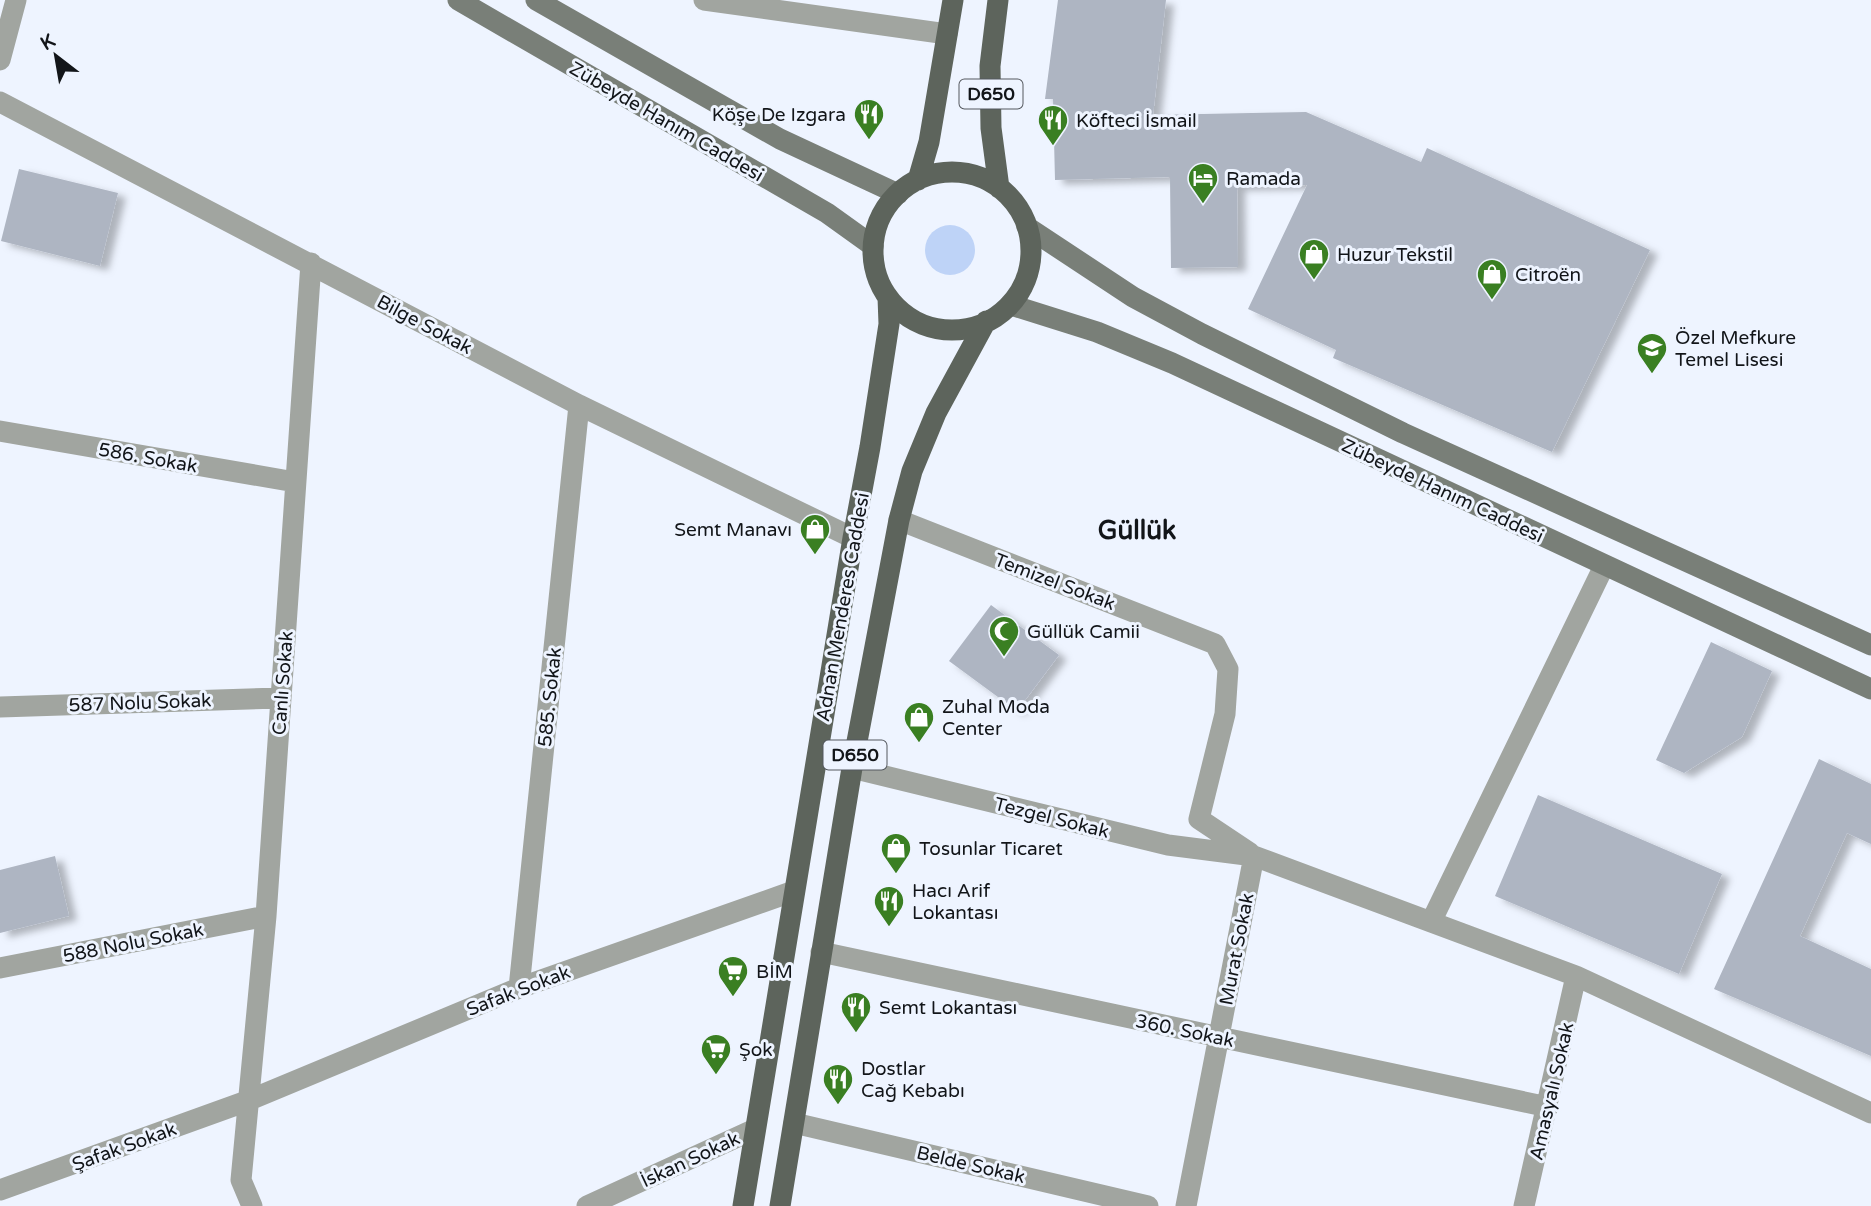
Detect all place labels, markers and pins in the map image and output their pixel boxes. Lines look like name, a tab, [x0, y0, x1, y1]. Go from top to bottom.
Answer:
restaurant icon: Köşe De Izgara	[852, 97, 886, 141]
restaurant icon: Köfteci İsmail	[1036, 103, 1070, 147]
place label: Köşe De Izgara	[712, 104, 846, 126]
place label: Köfteci İsmail	[1076, 110, 1197, 132]
hotel icon: Ramada	[1186, 161, 1220, 205]
place label: Ramada	[1226, 168, 1301, 190]
shop icon: Huzur Tekstil	[1297, 237, 1331, 281]
place label: Huzur Tekstil	[1337, 244, 1453, 266]
shop icon: Citroën	[1475, 257, 1509, 301]
place label: Citroën	[1515, 264, 1581, 286]
place label: Özel Mefkure Temel Lisesi	[1675, 327, 1796, 371]
school or university icon: Özel Mefkure Temel Lisesi	[1635, 331, 1669, 375]
shop icon: Semt Manavı	[798, 512, 832, 556]
place label: Semt Manavı	[674, 519, 792, 541]
mosque icon: Güllük Camii	[987, 614, 1021, 658]
place label: Güllük Camii	[1027, 621, 1140, 643]
place label: Zuhal Moda Center	[942, 696, 1050, 740]
shop icon: Zuhal Moda Center	[902, 700, 936, 744]
shop icon: Tosunlar Ticaret	[879, 831, 913, 875]
place label: Tosunlar Ticaret	[919, 838, 1063, 860]
place label: Hacı Arif Lokantası	[912, 880, 998, 924]
restaurant icon: Hacı Arif Lokantası	[872, 884, 906, 928]
supermarket icon: BİM	[716, 954, 750, 998]
place label: BİM	[756, 961, 793, 983]
restaurant icon: Semt Lokantası	[839, 990, 873, 1034]
place label: Semt Lokantası	[879, 997, 1017, 1019]
supermarket icon: Şok	[699, 1032, 733, 1076]
place label: Şok	[739, 1039, 773, 1061]
place label: Dostlar Cağ Kebabı	[861, 1058, 965, 1102]
restaurant icon: Dostlar Cağ Kebabı	[821, 1062, 855, 1106]

